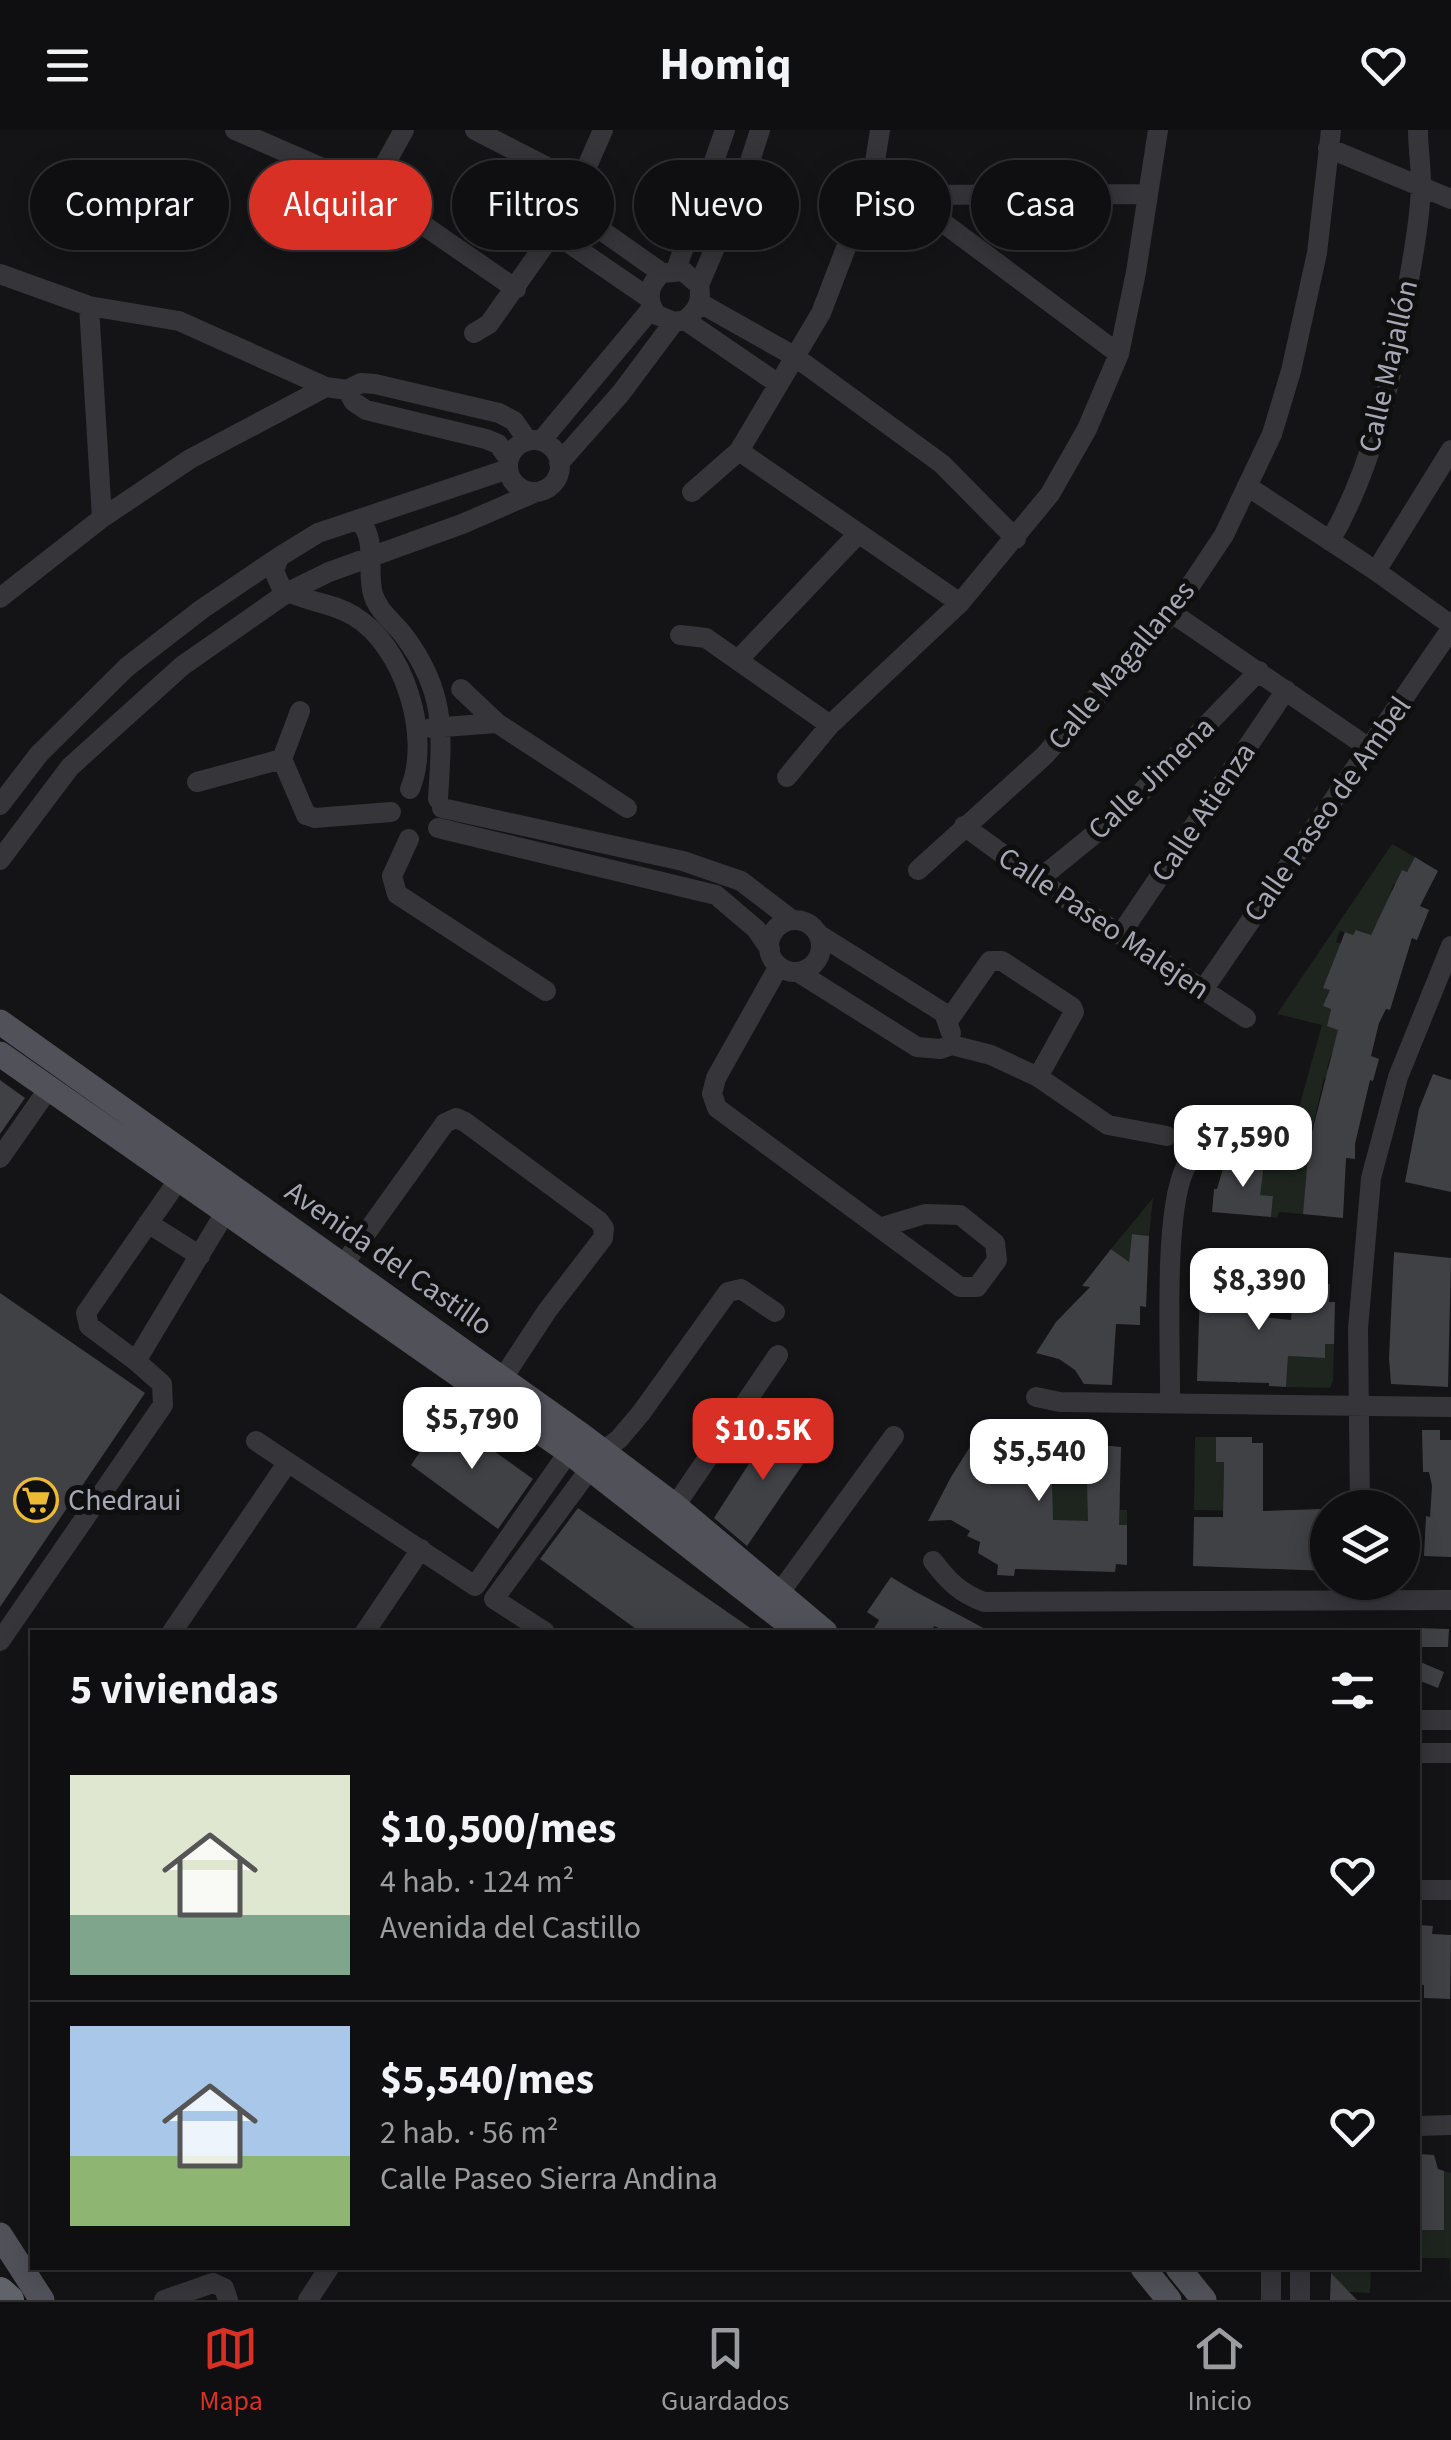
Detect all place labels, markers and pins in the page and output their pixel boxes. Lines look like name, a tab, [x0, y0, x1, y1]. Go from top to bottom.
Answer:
pin: $7,590	[1162, 1105, 1324, 1190]
pin: $8,390	[1178, 1248, 1340, 1333]
pin: $5,790	[391, 1387, 553, 1472]
pin: $10.5K	[682, 1398, 844, 1483]
pin: $5,540	[958, 1419, 1120, 1504]
supermarket icon: Chedraui	[13, 1477, 59, 1523]
place label: Chedraui	[68, 1479, 182, 1522]

